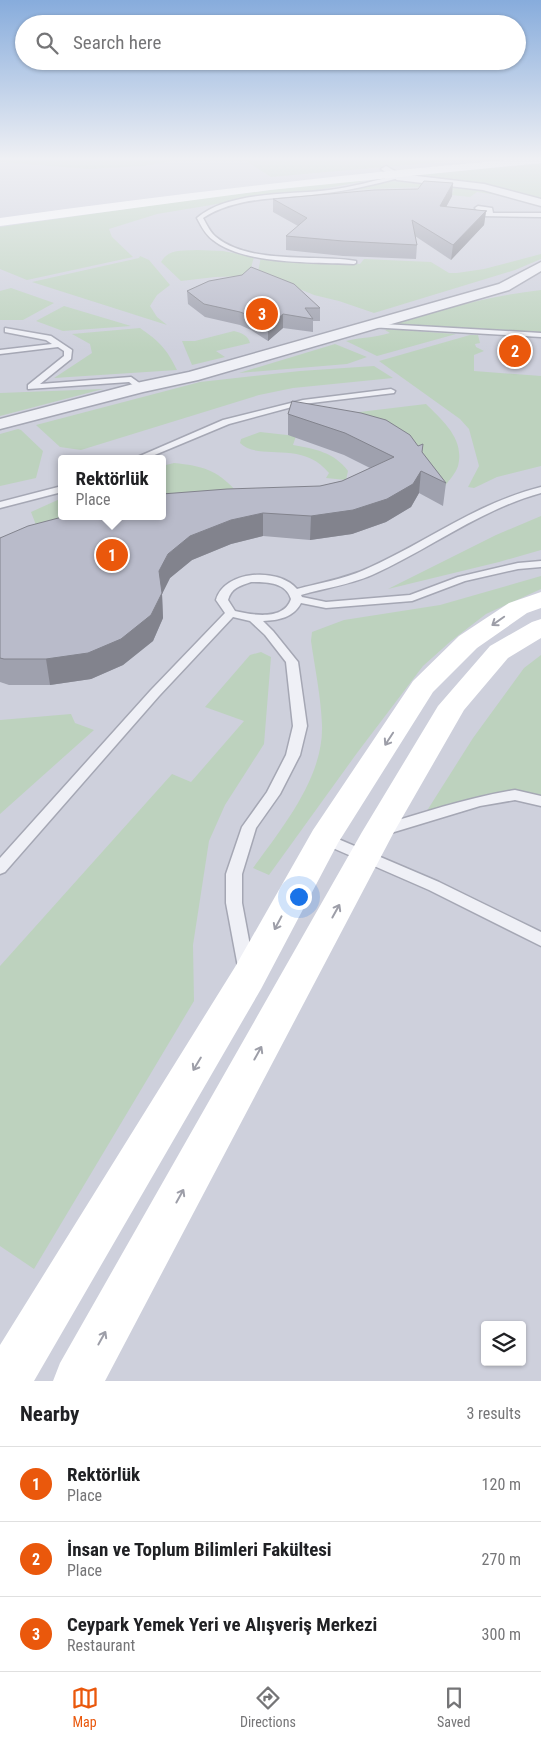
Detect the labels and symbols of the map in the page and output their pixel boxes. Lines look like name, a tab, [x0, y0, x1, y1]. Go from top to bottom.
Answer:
pin: 3	[246, 295, 278, 333]
pin: 2	[499, 332, 531, 370]
pin: 1	[96, 536, 128, 574]
one-way arrow	[491, 616, 505, 626]
one-way arrow	[383, 732, 393, 746]
your location	[286, 884, 312, 910]
one-way arrow	[331, 903, 341, 918]
one-way arrow	[273, 916, 283, 931]
one-way arrow	[254, 1046, 263, 1061]
one-way arrow	[191, 1057, 201, 1071]
one-way arrow	[175, 1188, 185, 1203]
one-way arrow	[97, 1331, 107, 1346]

